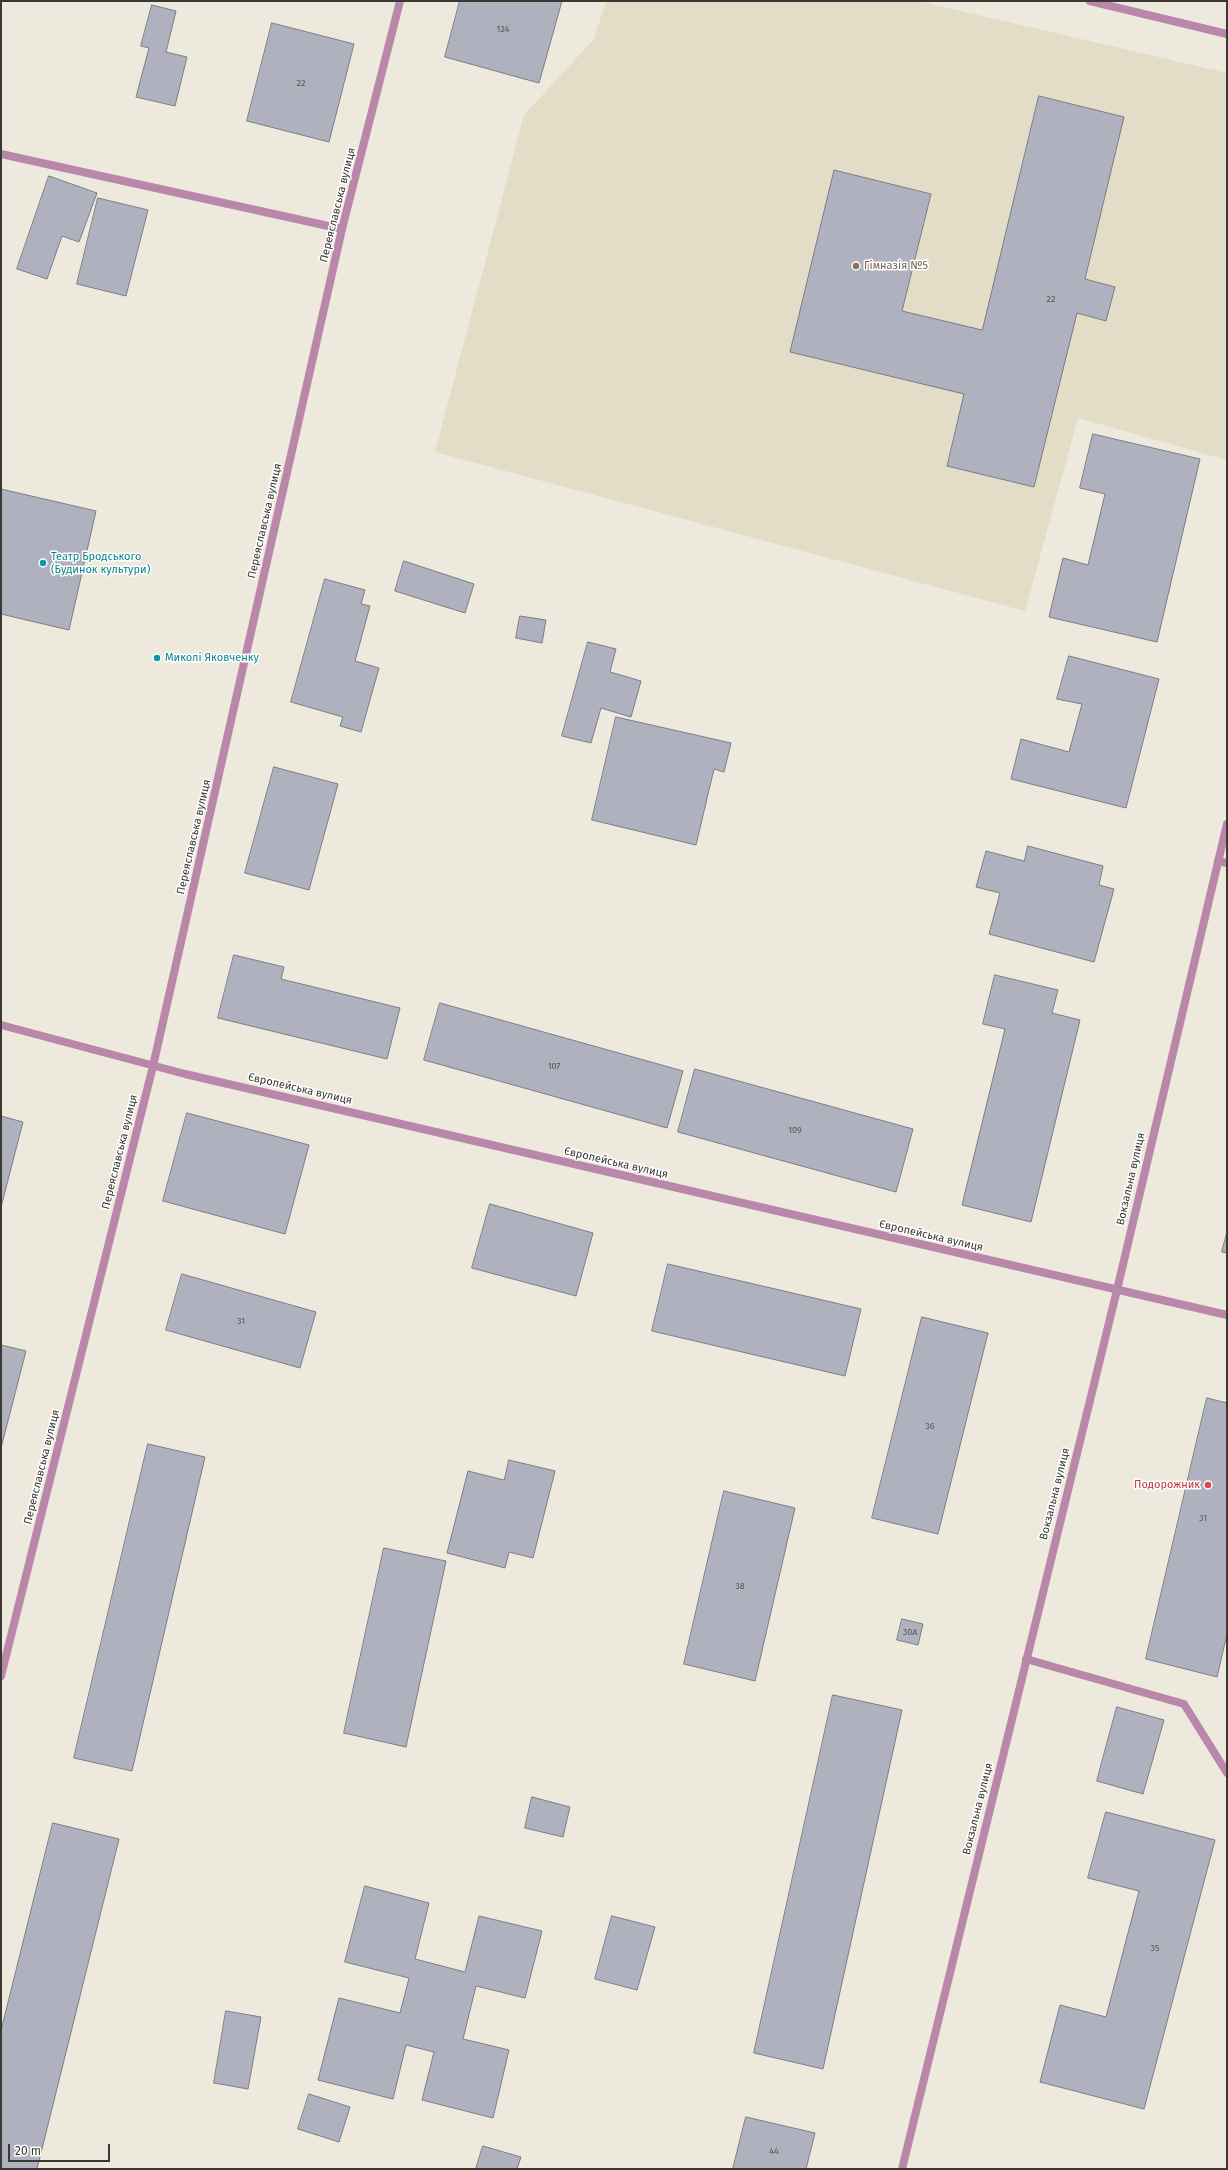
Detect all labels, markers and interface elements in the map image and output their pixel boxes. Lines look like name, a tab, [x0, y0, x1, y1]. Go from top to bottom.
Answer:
house number: 124	[497, 24, 509, 34]
house number: 22	[297, 78, 305, 88]
street label: Переяславська вулиця	[317, 146, 359, 264]
place label: Гімназія №5	[864, 259, 928, 273]
marker: Гімназія №5	[851, 261, 861, 271]
house number: 22	[1047, 294, 1055, 304]
street label: Переяславська вулиця	[245, 462, 285, 580]
place label: Театр Бродського (Будинок культури)	[51, 550, 150, 576]
marker: Театр Бродського (Будинок культури)	[38, 558, 48, 568]
place label: Миколі Яковченку	[165, 651, 259, 665]
marker: Миколі Яковченку	[152, 653, 162, 663]
street label: Переяславська вулиця	[174, 778, 214, 896]
house number: 107	[548, 1061, 560, 1071]
street label: Європейська вулиця	[247, 1071, 353, 1107]
street label: Переяславська вулиця	[99, 1093, 141, 1211]
house number: 109	[788, 1125, 802, 1135]
street label: Вокзальна вулиця	[1114, 1132, 1148, 1226]
street label: Європейська вулиця	[563, 1145, 669, 1181]
street label: Європейська вулиця	[878, 1218, 984, 1254]
house number: 31	[237, 1316, 245, 1326]
street label: Переяславська вулиця	[21, 1408, 63, 1526]
house number: 36	[925, 1421, 935, 1431]
street label: Вокзальна вулиця	[1037, 1447, 1073, 1541]
place label: Подорожник	[1134, 1478, 1200, 1492]
marker: Подорожник	[1203, 1480, 1213, 1490]
house number: 31	[1199, 1513, 1207, 1523]
house number: 38	[735, 1581, 745, 1591]
house number: 30А	[903, 1627, 917, 1637]
street label: Вокзальна вулиця	[960, 1762, 996, 1856]
house number: 35	[1151, 1943, 1159, 1953]
scale bar	[10, 2136, 112, 2162]
text: 20 m	[15, 2144, 41, 2158]
house number: 44	[769, 2146, 779, 2156]

